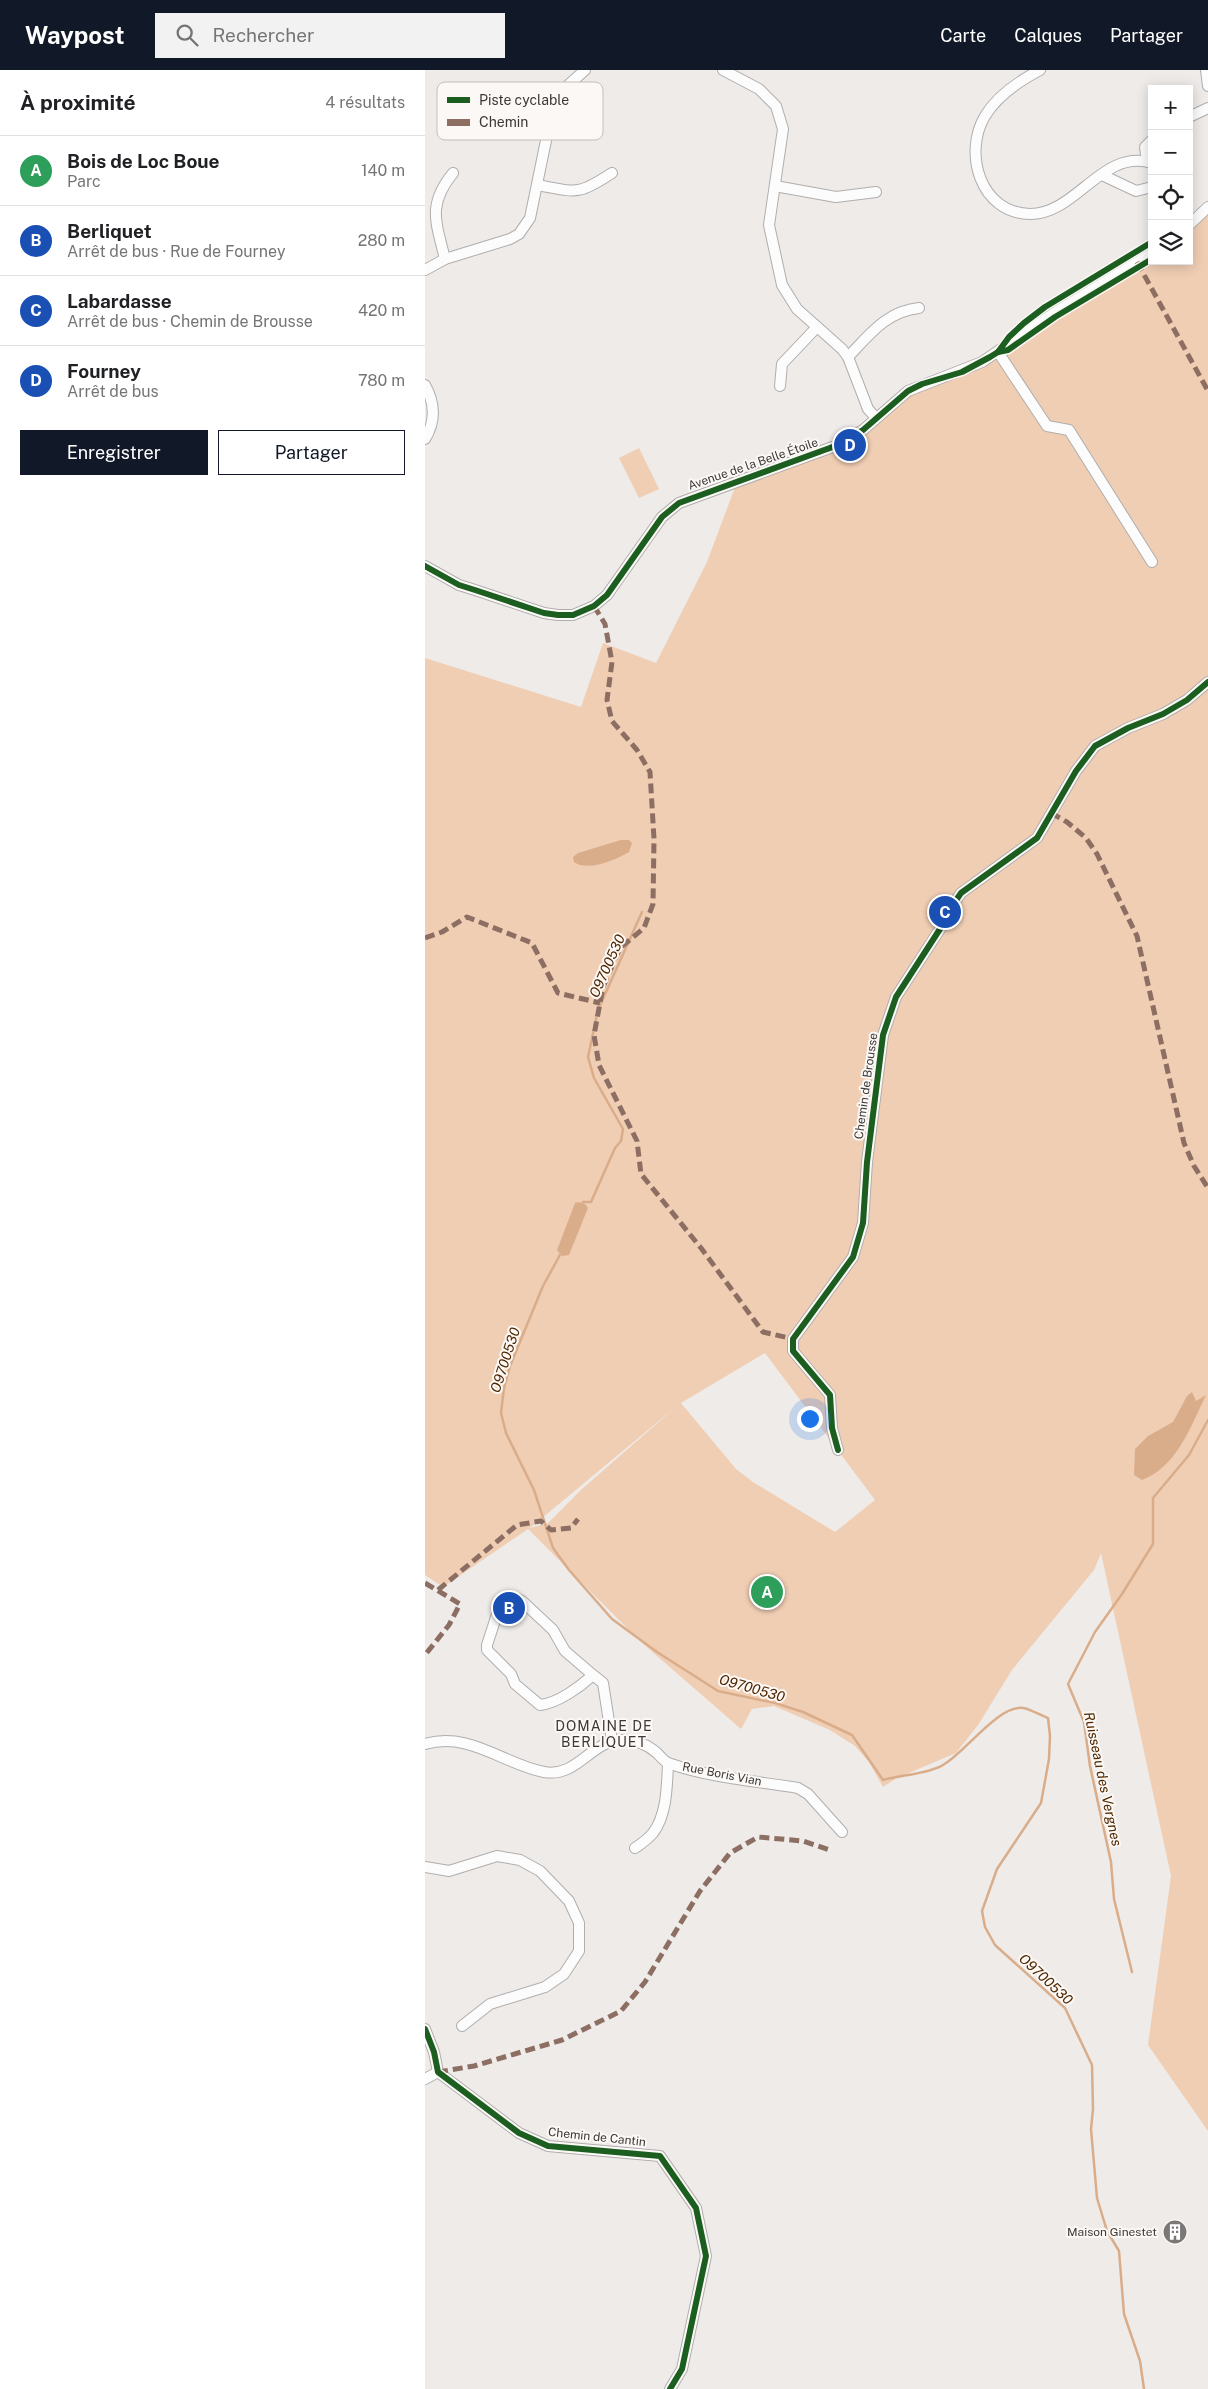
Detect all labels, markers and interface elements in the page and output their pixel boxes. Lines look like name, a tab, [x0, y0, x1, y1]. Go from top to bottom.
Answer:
search box	[155, 13, 505, 58]
text: Waypost	[25, 21, 125, 49]
icon: search	[173, 21, 201, 49]
text: Rechercher	[213, 24, 314, 46]
text: Carte	[940, 25, 986, 46]
text: Calques	[1014, 25, 1082, 46]
text: Partager	[1110, 25, 1183, 46]
legend	[437, 82, 603, 140]
map controls	[1148, 85, 1193, 265]
button: +	[1148, 85, 1193, 130]
text: À proximité	[20, 90, 136, 115]
text: Piste cyclable	[479, 92, 569, 108]
text: 4 résultats	[325, 93, 405, 112]
text: Chemin	[479, 114, 528, 130]
button: −	[1148, 130, 1193, 175]
text: Bois de Loc Boue	[67, 150, 220, 172]
text: A	[30, 161, 42, 180]
text: 140 m	[361, 161, 405, 180]
text: Parc	[67, 172, 101, 191]
button: locate	[1148, 175, 1193, 220]
text: Berliquet	[67, 220, 152, 242]
button: layers	[1148, 220, 1193, 265]
text: B	[31, 231, 41, 250]
text: 280 m	[358, 231, 405, 250]
text: Arrêt de bus · Rue de Fourney	[67, 242, 286, 261]
text: Labardasse	[67, 290, 172, 312]
text: C	[30, 301, 42, 320]
text: 420 m	[358, 301, 405, 320]
text: Arrêt de bus · Chemin de Brousse	[67, 312, 313, 331]
text: Fourney	[67, 360, 141, 382]
text: D	[30, 371, 42, 390]
text: 780 m	[358, 371, 405, 390]
text: Arrêt de bus	[67, 382, 159, 401]
pin: D	[834, 426, 866, 464]
button: Enregistrer	[20, 430, 208, 475]
button: Partager	[218, 430, 405, 475]
street label: Avenue de la Belle Étoile	[686, 435, 820, 493]
pin: C	[929, 893, 961, 931]
water label: O9700530	[586, 931, 628, 1000]
street label: Chemin de Brousse	[852, 1032, 880, 1140]
water label: O9700530	[487, 1325, 523, 1395]
your location	[797, 1406, 823, 1432]
pin: A	[751, 1573, 783, 1611]
pin: B	[493, 1589, 525, 1627]
water label: O9700530	[717, 1671, 787, 1705]
water label: Ruisseau des Vergnes	[1081, 1710, 1125, 1848]
district label: DOMAINE DE BERLIQUET	[555, 1718, 653, 1750]
street label: Rue Boris Vian	[681, 1759, 763, 1789]
water label: O9700530	[1016, 1950, 1077, 2008]
street label: Chemin de Cantin	[548, 2125, 647, 2149]
building icon: Maison Ginestet	[1162, 2219, 1188, 2245]
place label: Maison Ginestet	[1067, 2225, 1157, 2239]

